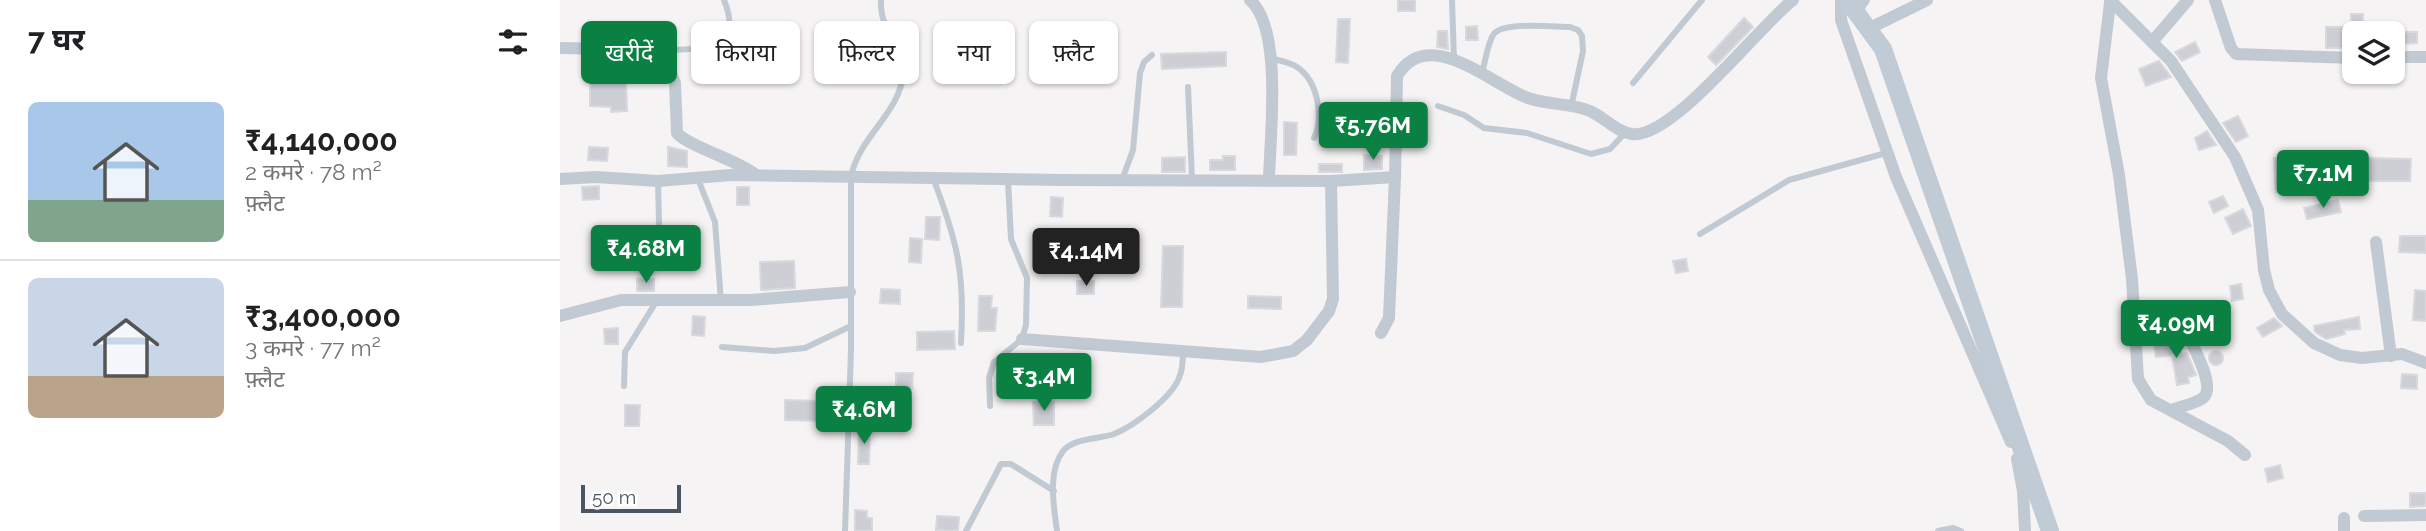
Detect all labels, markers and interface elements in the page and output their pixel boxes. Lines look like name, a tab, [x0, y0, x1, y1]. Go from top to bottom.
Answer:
chip: खरीदें	[581, 21, 677, 84]
chip: किराया	[691, 21, 800, 84]
chip: फ़िल्टर	[814, 21, 919, 84]
chip: नया	[933, 21, 1015, 84]
chip: फ़्लैट	[1029, 21, 1118, 84]
map controls	[2342, 21, 2405, 84]
button: layers	[2342, 21, 2405, 84]
text: 7 घर	[28, 22, 85, 57]
icon: filters	[494, 23, 532, 61]
pin: ₹5.76M	[1316, 102, 1430, 162]
text: ₹5.76M	[1335, 111, 1411, 138]
text: ₹4,140,000	[245, 123, 398, 158]
icon: home	[84, 130, 168, 214]
pin: ₹7.1M	[2274, 150, 2372, 210]
text: 2 कमरे · 78 m²	[245, 158, 382, 185]
text: ₹7.1M	[2293, 159, 2353, 186]
text: फ़्लैट	[245, 189, 285, 216]
pin: ₹4.68M	[589, 226, 703, 285]
pin: ₹4.14M	[1029, 229, 1143, 288]
text: ₹4.68M	[607, 234, 685, 261]
text: ₹4.14M	[1048, 237, 1124, 264]
text: ₹3,400,000	[245, 299, 401, 334]
pin: ₹4.09M	[2119, 300, 2233, 360]
icon: home	[84, 306, 168, 390]
text: ₹4.09M	[2137, 309, 2215, 336]
text: 3 कमरे · 77 m²	[245, 334, 381, 361]
pin: ₹3.4M	[995, 354, 1093, 413]
text: ₹3.4M	[1012, 362, 1076, 389]
text: फ़्लैट	[245, 365, 285, 392]
pin: ₹4.6M	[815, 386, 913, 446]
text: ₹4.6M	[832, 395, 896, 422]
scale bar	[581, 482, 681, 514]
text: 50 m	[592, 486, 636, 508]

